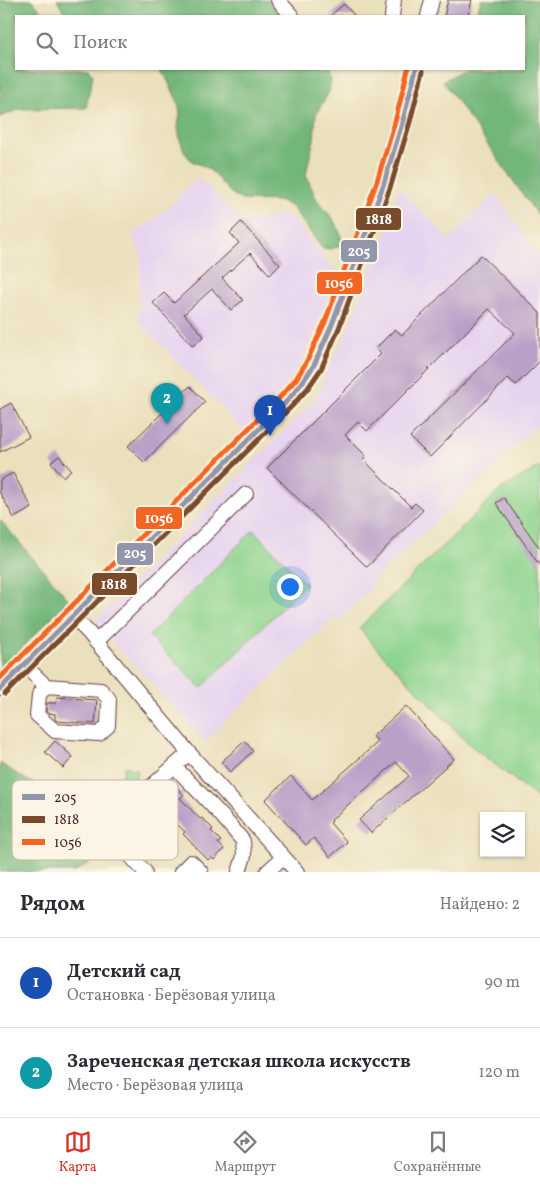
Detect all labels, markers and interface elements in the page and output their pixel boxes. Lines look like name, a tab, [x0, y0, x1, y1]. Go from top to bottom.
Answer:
search box	[15, 15, 525, 70]
icon: search	[33, 29, 61, 57]
text: Поиск	[73, 30, 127, 56]
line badge: 1818	[355, 207, 402, 231]
text: 1818	[366, 211, 392, 230]
line badge: 205	[340, 239, 378, 263]
text: 205	[348, 243, 371, 262]
line badge: 1056	[316, 271, 363, 295]
text: 1056	[325, 275, 354, 294]
pin: 2	[151, 383, 183, 424]
pin: 1	[254, 395, 286, 436]
line badge: 1056	[135, 506, 183, 530]
text: 1056	[145, 510, 174, 529]
line badge: 205	[116, 542, 154, 566]
text: 205	[124, 545, 147, 564]
line badge: 1818	[91, 572, 138, 596]
your location	[277, 574, 303, 600]
text: 1818	[101, 576, 127, 595]
legend	[12, 780, 178, 860]
text: 205	[54, 789, 76, 808]
text: 1818	[54, 811, 79, 830]
map controls	[480, 812, 525, 857]
button: layers	[480, 812, 525, 857]
text: 1056	[54, 834, 82, 853]
text: Рядом	[20, 890, 85, 919]
text: Найдено: 2	[440, 894, 520, 916]
text: Детский сад	[67, 959, 181, 985]
text: 1	[33, 972, 39, 994]
text: 90 m	[484, 972, 520, 994]
text: Остановка · Берёзовая улица	[67, 985, 276, 1007]
text: Зареченская детская школа искусств	[67, 1049, 411, 1075]
text: 2	[32, 1062, 40, 1084]
text: 120 m	[478, 1062, 520, 1084]
text: Место · Берёзовая улица	[67, 1075, 244, 1097]
tab: Карта	[59, 1128, 97, 1177]
tab: Маршрут	[214, 1128, 276, 1177]
tab: Сохранённые	[394, 1128, 481, 1177]

